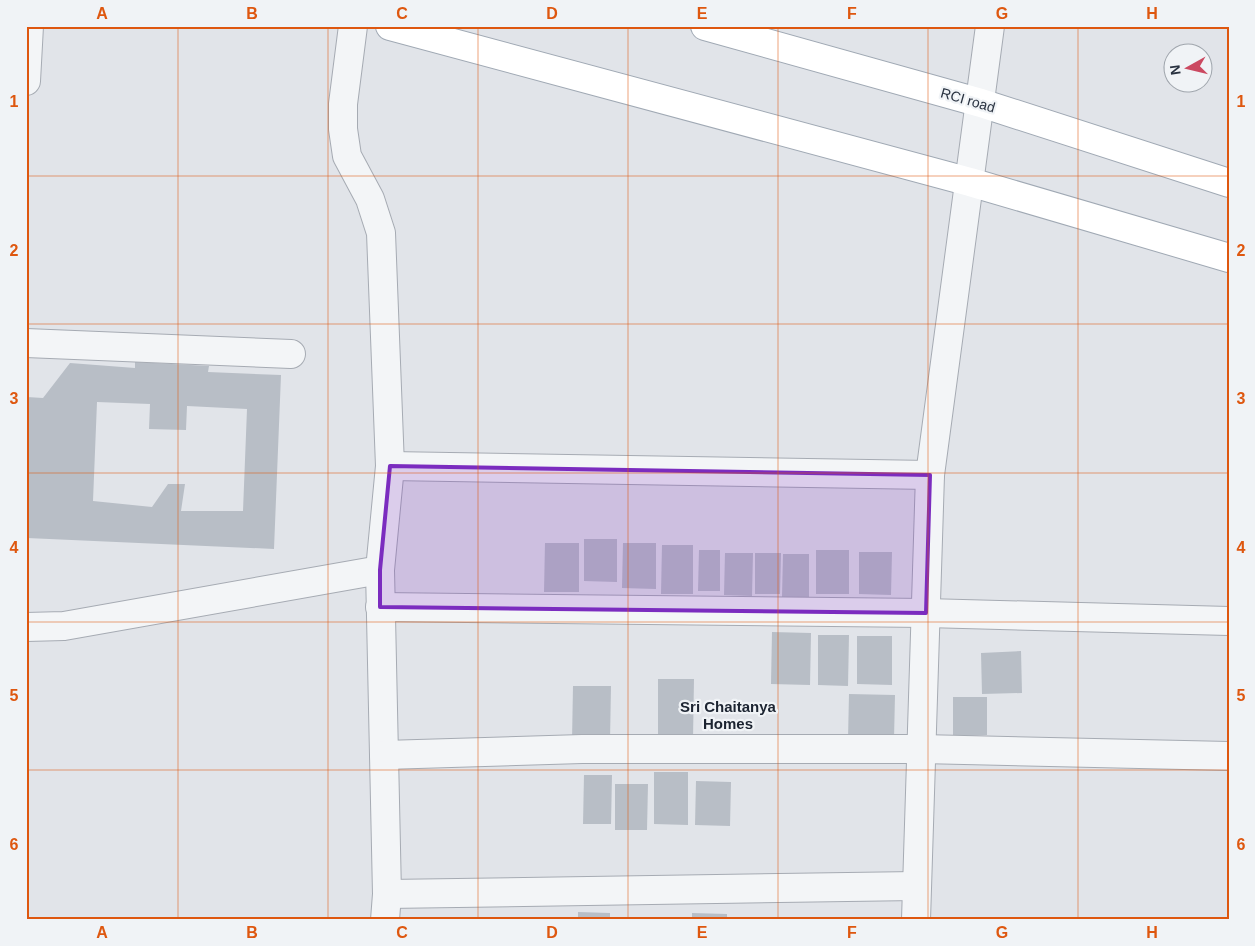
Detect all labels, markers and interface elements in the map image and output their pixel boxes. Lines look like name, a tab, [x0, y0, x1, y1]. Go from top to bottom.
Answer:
text: A	[96, 5, 108, 22]
text: B	[246, 5, 258, 22]
text: C	[396, 5, 408, 22]
text: D	[546, 5, 558, 22]
text: E	[697, 5, 708, 22]
text: F	[847, 5, 857, 22]
text: G	[996, 5, 1008, 22]
text: H	[1146, 5, 1158, 22]
north arrow	[1162, 42, 1212, 92]
text: N	[1166, 64, 1184, 76]
street label: RCI road	[939, 85, 997, 115]
text: 1	[10, 93, 19, 110]
text: 1	[1237, 93, 1246, 110]
text: 2	[10, 242, 19, 259]
text: 2	[1237, 242, 1246, 259]
text: 3	[10, 390, 19, 407]
text: 3	[1237, 390, 1246, 407]
text: 4	[10, 539, 19, 556]
text: 4	[1237, 539, 1246, 556]
text: 5	[10, 687, 19, 704]
text: 5	[1237, 687, 1246, 704]
district label: Sri Chaitanya Homes	[680, 698, 777, 732]
text: 6	[10, 836, 19, 853]
text: 6	[1237, 836, 1246, 853]
text: A	[96, 924, 108, 941]
text: B	[246, 924, 258, 941]
text: C	[396, 924, 408, 941]
text: D	[546, 924, 558, 941]
text: E	[697, 924, 708, 941]
text: F	[847, 924, 857, 941]
text: G	[996, 924, 1008, 941]
text: H	[1146, 924, 1158, 941]

